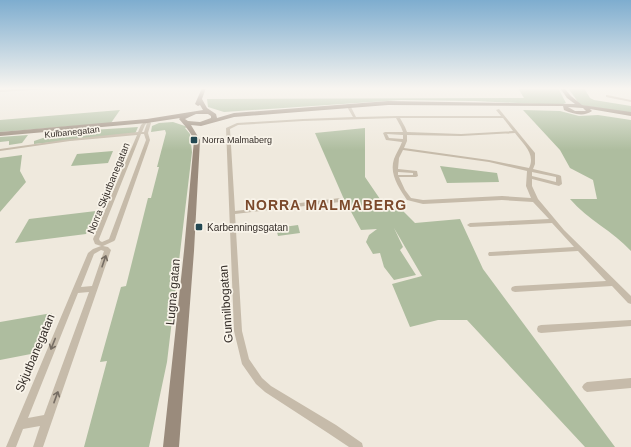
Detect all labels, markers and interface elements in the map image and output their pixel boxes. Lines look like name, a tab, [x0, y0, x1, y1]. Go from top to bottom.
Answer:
street label: Kulbanegatan	[44, 124, 100, 140]
marker: Norra Malmaberg	[189, 135, 199, 145]
place label: Norra Malmaberg	[202, 135, 272, 145]
street label: Norra Skjutbanegatan	[85, 141, 132, 235]
district label: NORRA MALMABERG	[245, 197, 407, 213]
marker: Karbenningsgatan	[194, 222, 204, 232]
place label: Karbenningsgatan	[207, 222, 288, 233]
one-way arrow	[101, 255, 108, 268]
street label: Lugna gatan	[163, 258, 183, 326]
street label: Gunnilbogatan	[216, 265, 236, 343]
street label: Skjutbanegatan	[12, 312, 58, 394]
one-way arrow	[49, 338, 57, 350]
one-way arrow	[52, 391, 60, 403]

